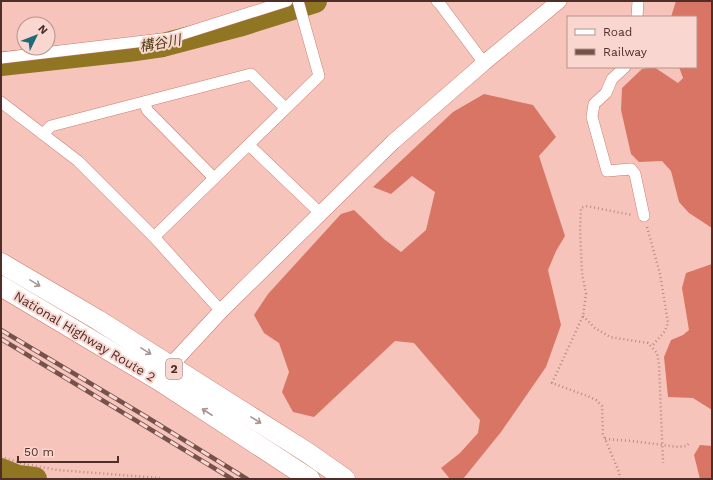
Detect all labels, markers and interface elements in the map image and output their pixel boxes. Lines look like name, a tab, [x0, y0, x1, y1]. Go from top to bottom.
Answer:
north arrow	[16, 16, 56, 56]
legend	[567, 16, 697, 68]
text: N	[35, 22, 50, 37]
text: Road	[603, 25, 632, 39]
water label: 構谷川	[138, 31, 184, 55]
text: Railway	[603, 45, 648, 59]
one-way arrow	[29, 280, 41, 288]
street label: National Highway Route 2	[11, 288, 158, 385]
one-way arrow	[140, 347, 151, 355]
road number: 2	[166, 359, 182, 379]
one-way arrow	[202, 408, 213, 416]
one-way arrow	[250, 416, 261, 424]
scale bar	[18, 438, 118, 464]
text: 50 m	[24, 445, 54, 459]

